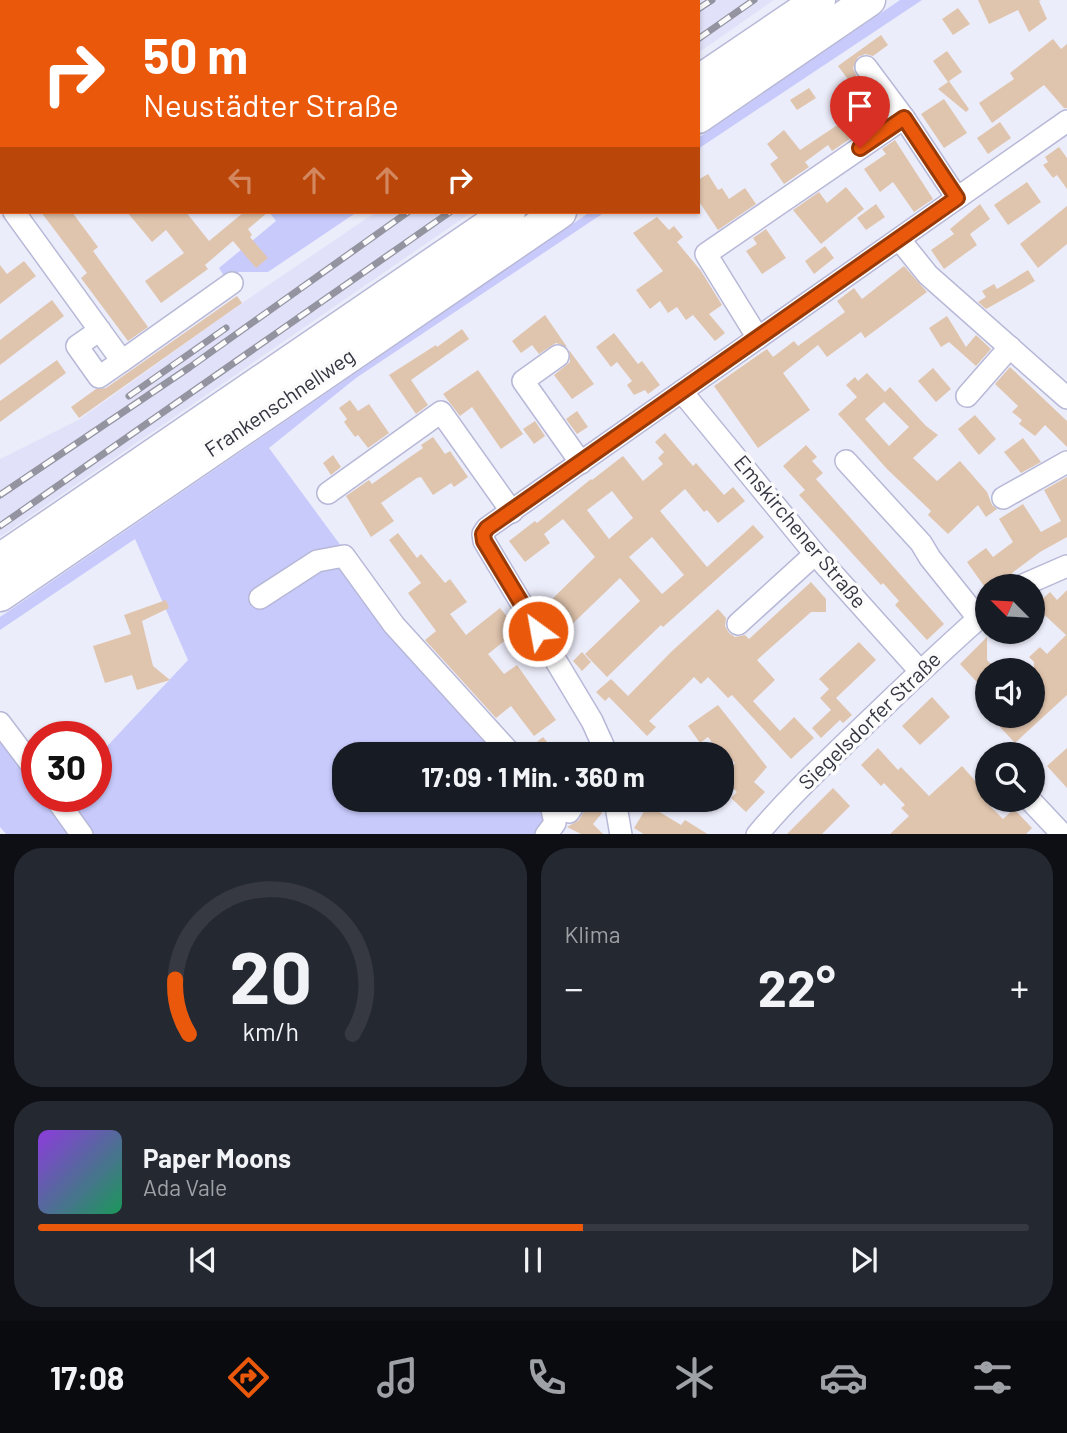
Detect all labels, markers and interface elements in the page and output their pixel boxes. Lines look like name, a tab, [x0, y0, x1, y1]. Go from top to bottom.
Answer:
text: 50 m	[143, 25, 248, 84]
icon: right	[28, 28, 119, 119]
pin	[830, 76, 890, 148]
text: Neustädter Straße	[143, 85, 399, 123]
icon: arrive	[841, 87, 879, 125]
icon: left	[222, 161, 260, 199]
icon: ahead	[295, 161, 333, 199]
icon: ahead	[368, 161, 406, 199]
icon: right	[441, 161, 479, 199]
street label: Frankenschnellweg	[199, 342, 359, 461]
street label: Emskirchener Straße	[730, 449, 873, 613]
north arrow	[975, 574, 1045, 644]
map controls	[975, 574, 1045, 812]
position arrow	[501, 594, 575, 668]
street label: Siegelsdorfer Straße	[793, 646, 945, 794]
button: sound	[975, 658, 1045, 728]
speed limit sign: 30	[21, 721, 112, 812]
button: search	[975, 742, 1045, 812]
text: 17:09 · 1 Min. · 360 m	[421, 761, 645, 792]
text: Klima	[565, 920, 620, 948]
text: 20	[229, 931, 311, 1019]
text: 22°	[758, 955, 836, 1017]
text: −	[565, 964, 584, 1010]
text: +	[1010, 964, 1029, 1010]
text: km/h	[242, 1015, 299, 1045]
text: Paper Moons	[143, 1142, 291, 1173]
text: Ada Vale	[143, 1173, 227, 1201]
icon: previous	[184, 1241, 222, 1279]
icon: pause	[514, 1241, 552, 1279]
icon: next	[845, 1241, 883, 1279]
icon: directions	[224, 1353, 273, 1402]
icon: music	[373, 1353, 422, 1402]
icon: phone	[522, 1353, 571, 1402]
icon: climate	[670, 1353, 719, 1402]
icon: car	[819, 1353, 868, 1402]
icon: filters	[968, 1353, 1017, 1402]
text: 17:08	[50, 1358, 124, 1396]

